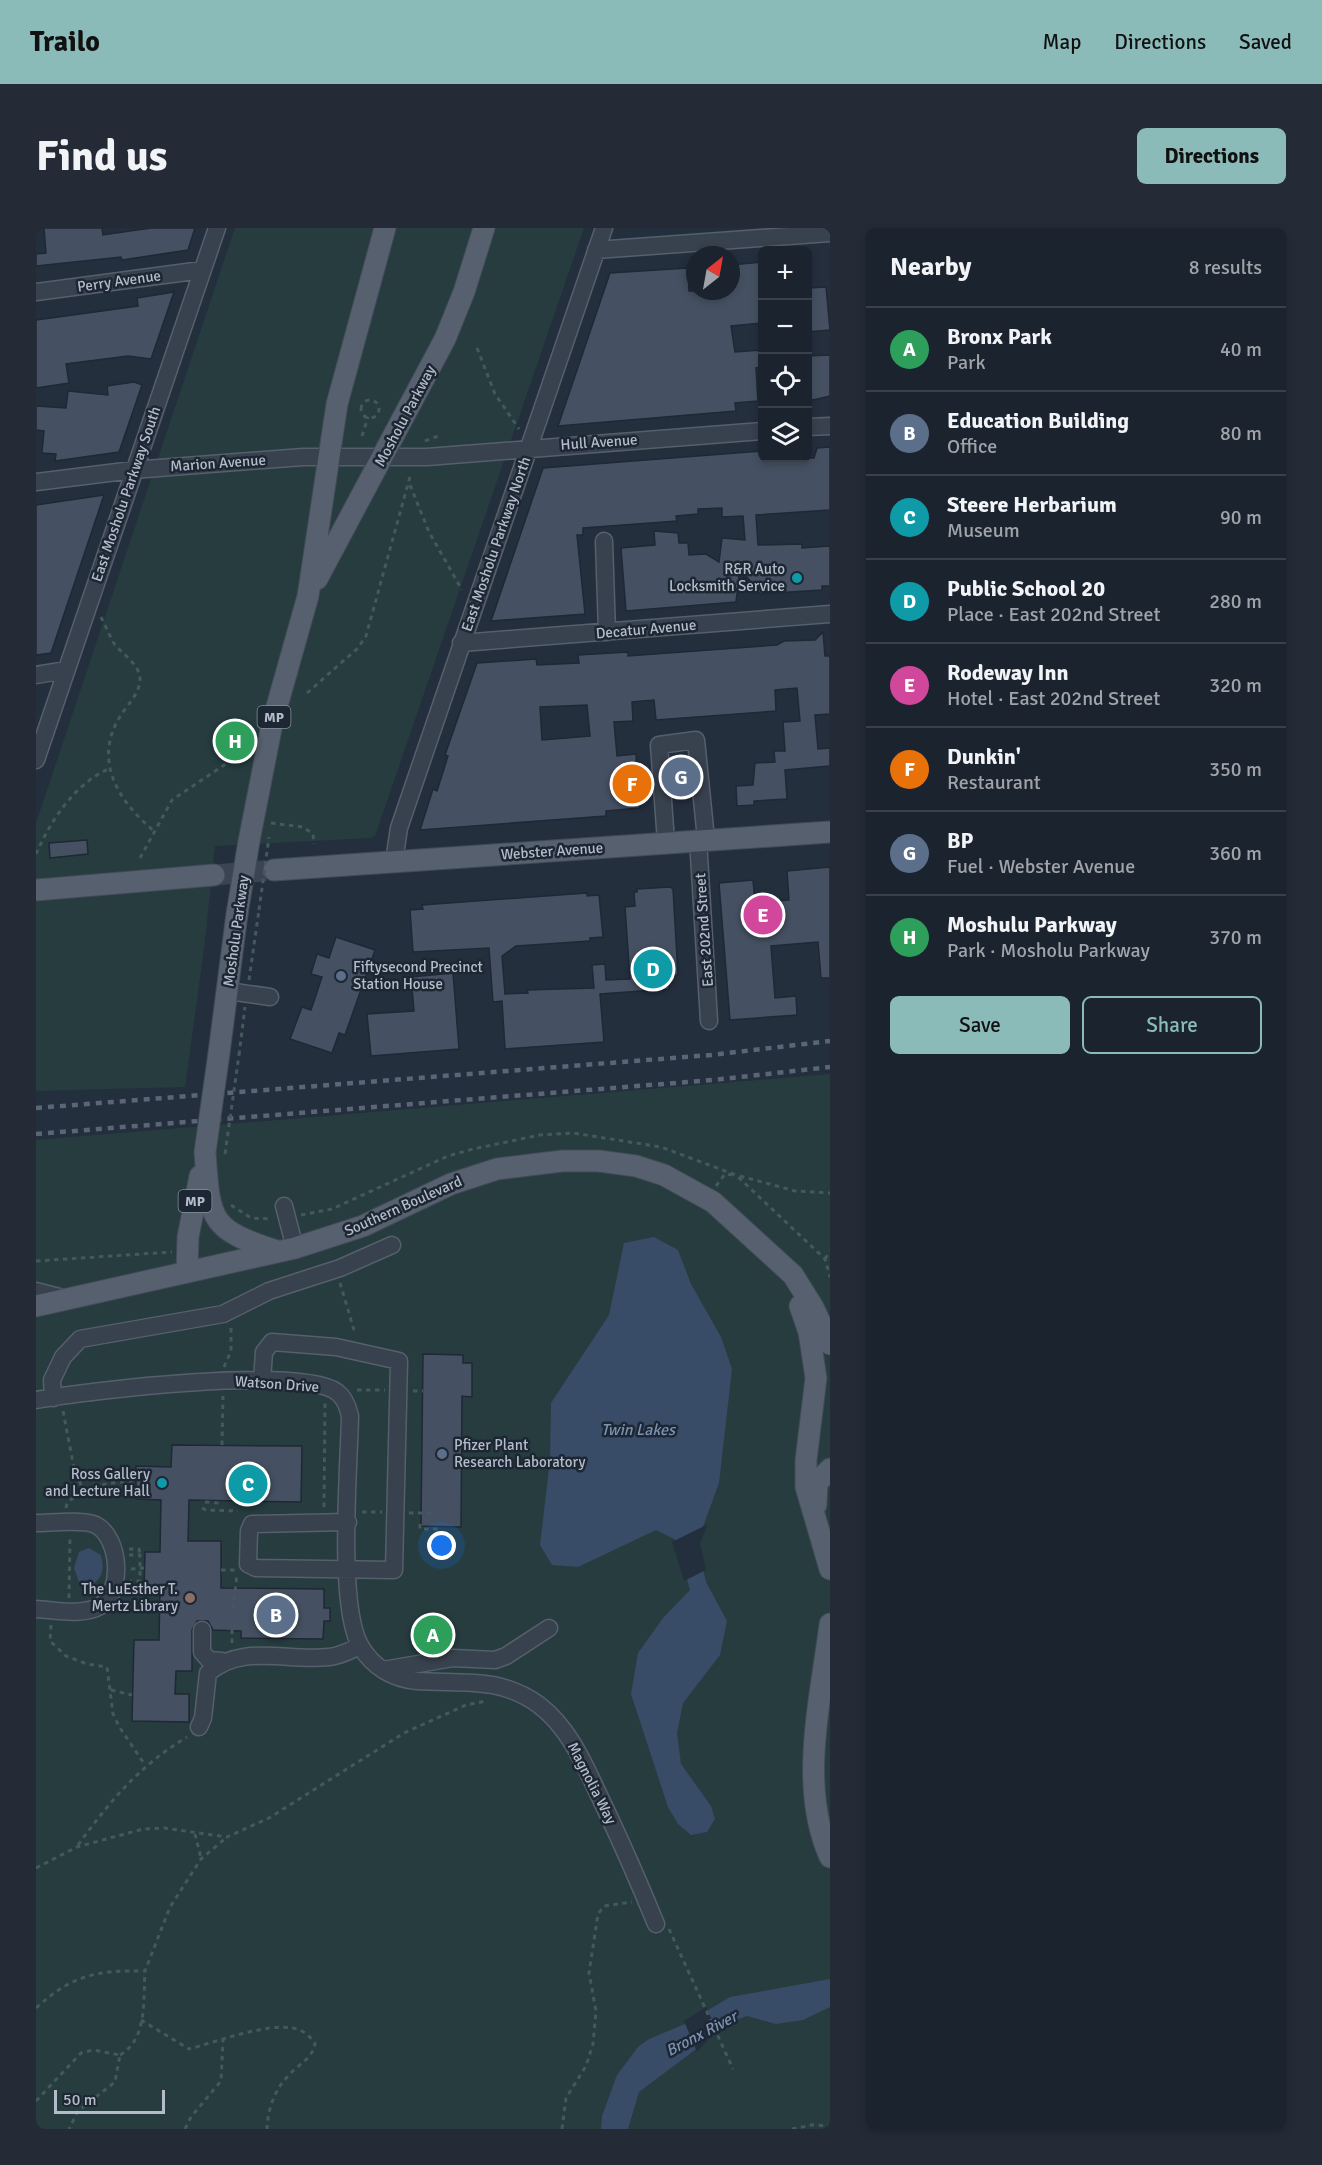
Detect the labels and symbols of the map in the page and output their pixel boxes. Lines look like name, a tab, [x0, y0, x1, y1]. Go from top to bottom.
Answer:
north arrow	[686, 246, 740, 300]
street label: Perry Avenue	[76, 266, 162, 296]
street label: Mosholu Parkway	[371, 362, 439, 470]
street label: East Mosholu Parkway South	[87, 404, 165, 584]
street label: Hull Avenue	[560, 430, 638, 454]
street label: Marion Avenue	[170, 451, 266, 475]
street label: East Mosholu Parkway North	[458, 454, 534, 634]
place label: R&R Auto Locksmith Service	[669, 560, 785, 595]
marker: R&R Auto Locksmith Service	[790, 571, 804, 585]
street label: Decatur Avenue	[595, 616, 697, 642]
road number: MP	[258, 706, 290, 728]
pin: H	[216, 718, 254, 764]
pin: G	[662, 754, 700, 800]
pin: F	[612, 762, 652, 806]
street label: Webster Avenue	[500, 838, 604, 864]
street label: East 202nd Street	[691, 873, 717, 987]
street label: Mosholu Parkway	[219, 874, 253, 988]
pin: E	[744, 892, 782, 938]
pin: D	[634, 946, 672, 992]
place label: Fiftysecond Precinct Station House	[353, 958, 483, 993]
marker: Fiftysecond Precinct Station House	[334, 969, 348, 983]
street label: Southern Boulevard	[341, 1172, 465, 1240]
road number: MP	[178, 1190, 212, 1212]
street label: Watson Drive	[234, 1372, 320, 1396]
water label: Twin Lakes	[601, 1420, 677, 1440]
place label: Pfizer Plant Research Laboratory	[454, 1436, 585, 1471]
marker: Pfizer Plant Research Laboratory	[435, 1447, 449, 1461]
pin: C	[228, 1462, 268, 1506]
place label: Ross Gallery and Lecture Hall	[45, 1465, 150, 1500]
marker: Ross Gallery and Lecture Hall	[155, 1476, 169, 1490]
your location	[427, 1531, 456, 1560]
place label: The LuEsther T. Mertz Library	[81, 1580, 178, 1615]
marker: The LuEsther T. Mertz Library	[183, 1591, 197, 1605]
pin: B	[256, 1592, 296, 1638]
pin: A	[414, 1612, 452, 1658]
street label: Magnolia Way	[564, 1739, 620, 1827]
water label: Bronx River	[662, 2006, 742, 2061]
scale bar	[54, 2087, 165, 2114]

